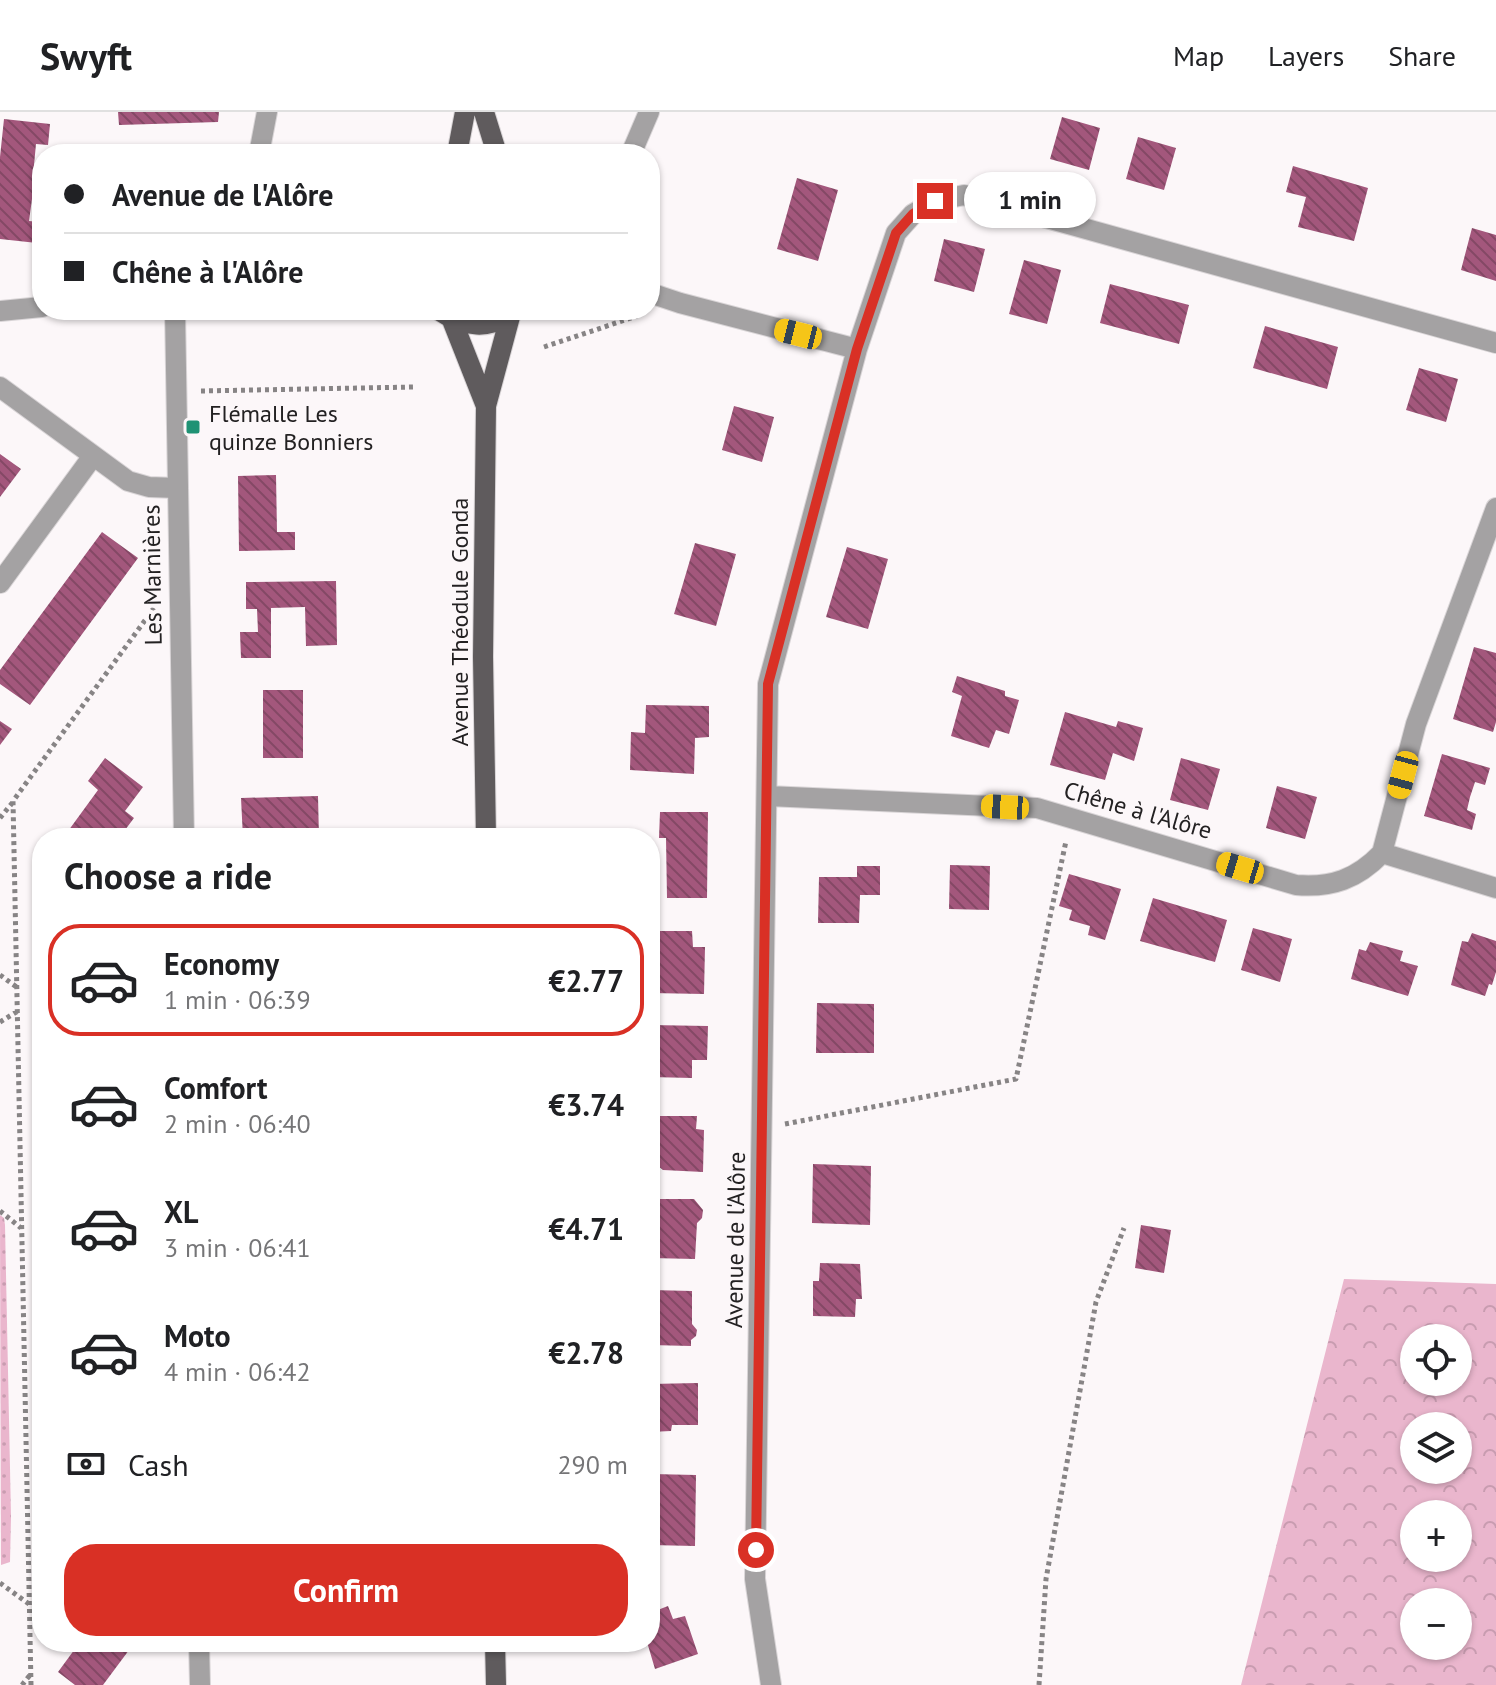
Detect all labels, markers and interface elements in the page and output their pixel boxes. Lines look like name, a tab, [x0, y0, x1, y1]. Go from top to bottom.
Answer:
text: Swyft	[40, 31, 132, 80]
text: Map	[1173, 37, 1224, 74]
text: Layers	[1268, 37, 1344, 74]
text: Share	[1388, 37, 1456, 74]
callout: 1 min	[963, 173, 1095, 229]
text: Avenue de l'Alôre	[112, 175, 334, 214]
route end	[917, 183, 953, 219]
text: 1 min	[998, 183, 1062, 216]
text: Chêne à l'Alôre	[112, 252, 303, 291]
car	[772, 317, 824, 351]
place label: Flémalle Les quinze Bonniers	[209, 398, 373, 457]
marker: Flémalle Les quinze Bonniers	[184, 418, 202, 436]
street label: Avenue Théodule Gonda	[444, 498, 475, 746]
street label: Les Marnières	[135, 504, 169, 646]
car	[1385, 749, 1421, 801]
street label: Chêne à l'Alôre	[1060, 774, 1216, 846]
car	[980, 794, 1030, 820]
car	[1214, 850, 1266, 886]
text: Choose a ride	[64, 852, 272, 899]
icon: car	[68, 944, 140, 1016]
text: Economy	[164, 944, 279, 983]
text: €2.77	[549, 961, 624, 1000]
text: 1 min · 06:39	[164, 983, 311, 1016]
icon: car	[68, 1068, 140, 1140]
text: Comfort	[164, 1068, 267, 1107]
text: €3.74	[549, 1085, 624, 1124]
text: 2 min · 06:40	[164, 1107, 311, 1140]
street label: Avenue de l'Alôre	[718, 1152, 752, 1328]
icon: car	[68, 1192, 140, 1264]
text: XL	[164, 1192, 198, 1231]
text: €4.71	[549, 1209, 624, 1248]
text: 3 min · 06:41	[164, 1231, 311, 1264]
icon: car	[68, 1316, 140, 1388]
text: Moto	[164, 1316, 231, 1355]
map controls	[1400, 1324, 1472, 1660]
button: locate	[1400, 1324, 1472, 1396]
text: €2.78	[549, 1333, 624, 1372]
text: 4 min · 06:42	[164, 1355, 311, 1388]
button: layers	[1400, 1412, 1472, 1484]
icon: cash	[64, 1442, 108, 1486]
text: Cash	[128, 1445, 189, 1484]
text: 290 m	[557, 1448, 628, 1481]
button: +	[1400, 1500, 1472, 1572]
route start	[738, 1532, 774, 1568]
button: Confirm	[64, 1544, 628, 1636]
button: −	[1400, 1588, 1472, 1660]

